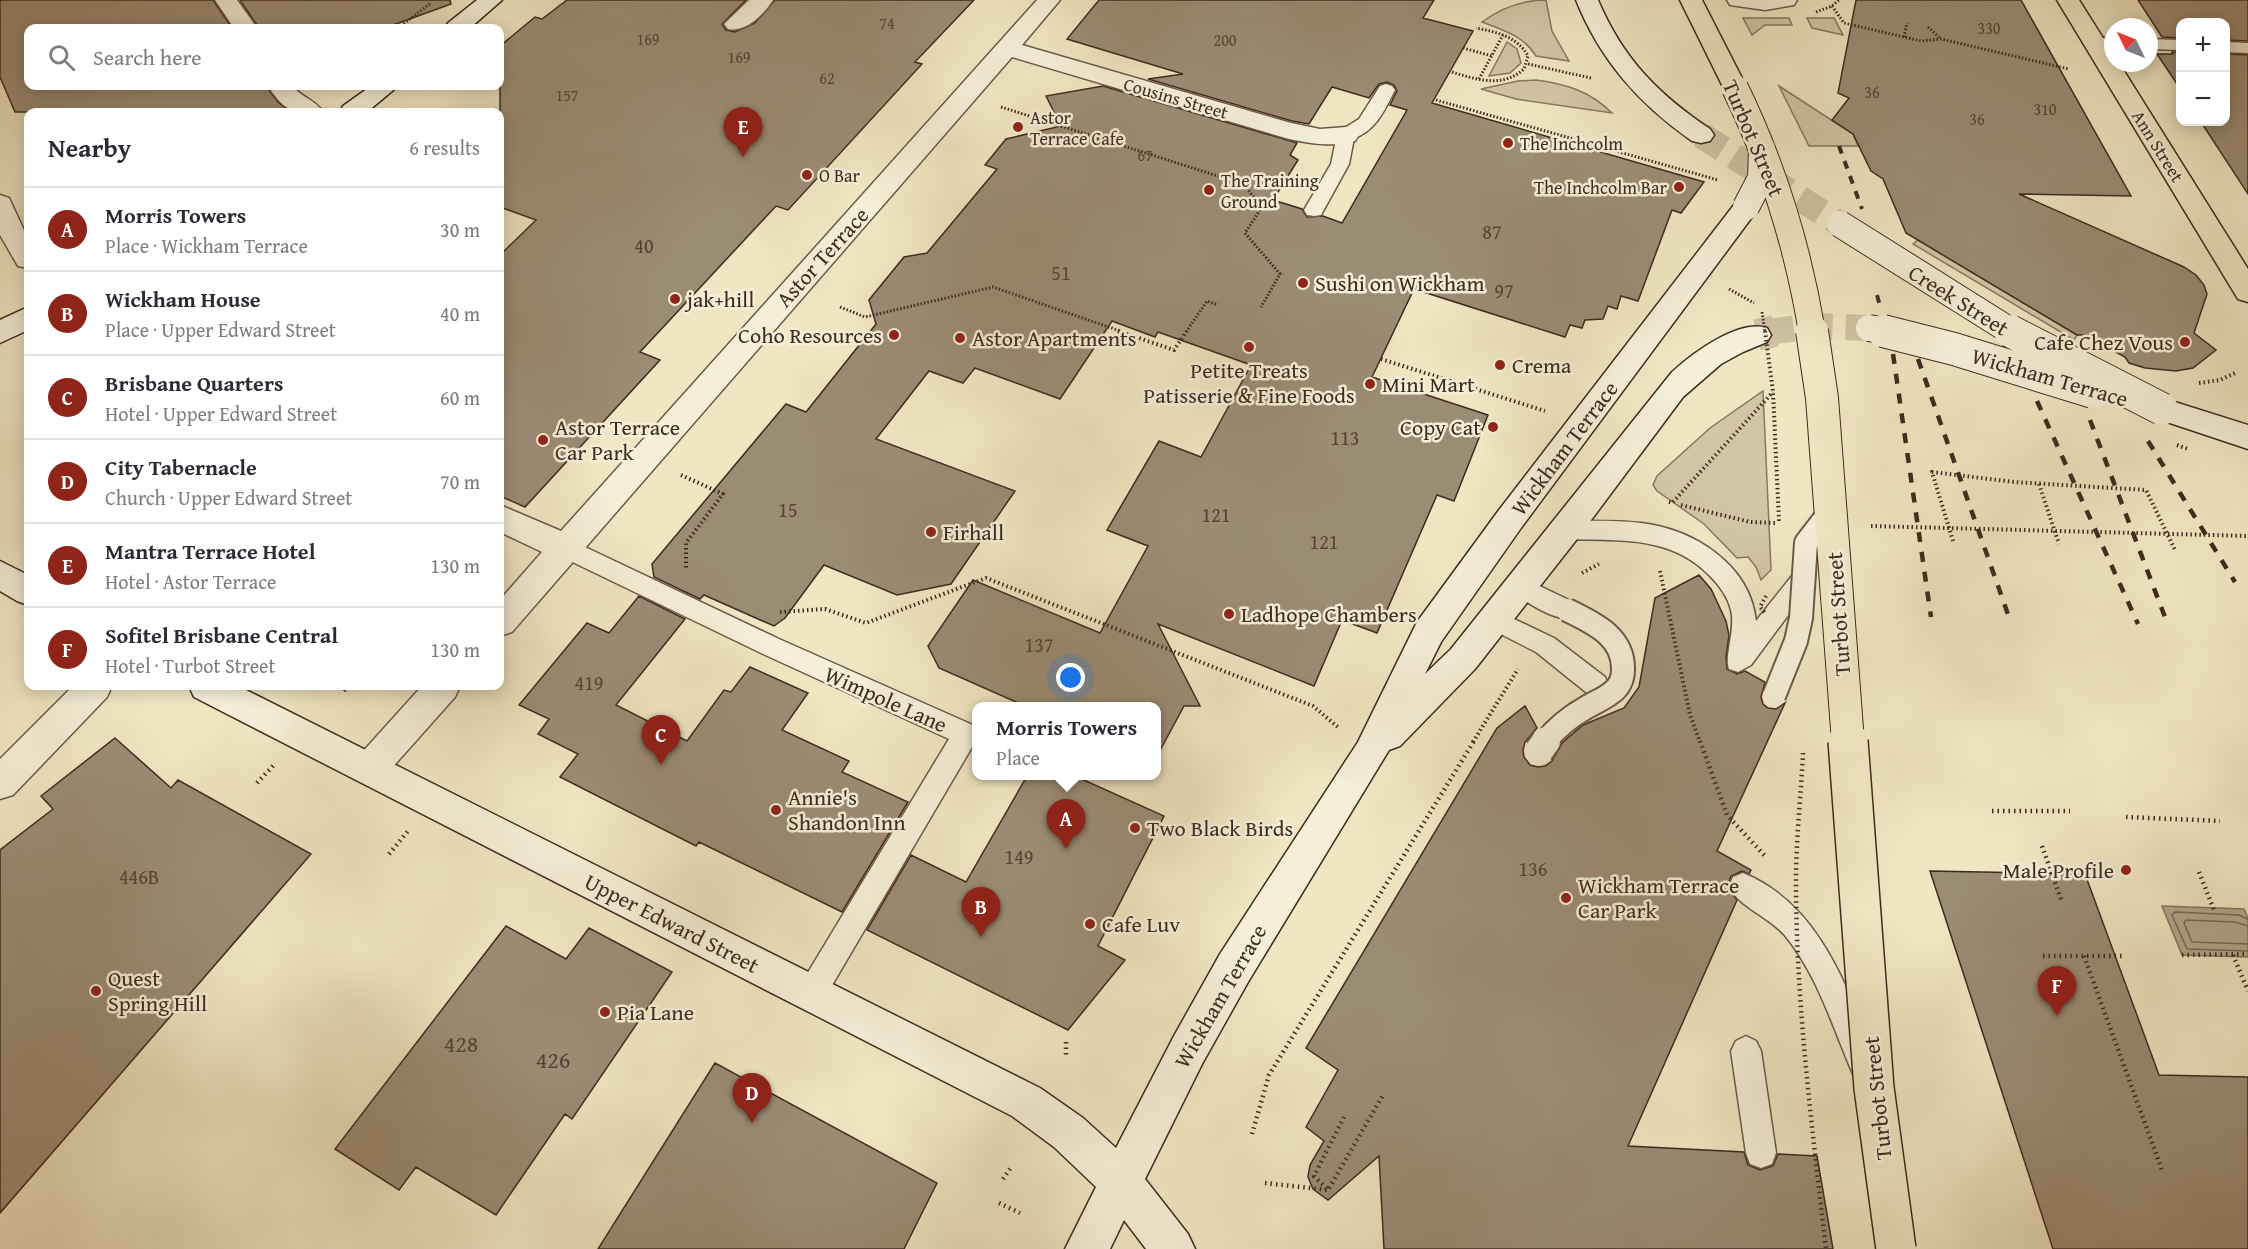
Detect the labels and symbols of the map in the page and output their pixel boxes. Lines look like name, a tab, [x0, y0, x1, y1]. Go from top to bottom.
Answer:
house number: 74	[879, 11, 895, 35]
house number: 330	[1977, 16, 2001, 40]
north arrow	[2104, 18, 2158, 72]
house number: 169	[636, 27, 660, 51]
house number: 200	[1213, 28, 1237, 52]
house number: 169	[727, 45, 751, 69]
house number: 62	[819, 66, 835, 90]
street label: Cousins Street	[1121, 70, 1232, 126]
street label: Turbot Street	[1715, 75, 1793, 202]
house number: 36	[1864, 80, 1880, 104]
house number: 157	[555, 83, 579, 107]
house number: 310	[2033, 97, 2057, 121]
place label: Astor Terrace Cafe	[1030, 104, 1124, 152]
street label: Ann Street	[2125, 105, 2191, 188]
house number: 36	[1969, 107, 1985, 131]
pin: E	[724, 108, 762, 157]
marker: Astor Terrace Cafe	[1011, 120, 1025, 134]
place label: The Inchcolm	[1520, 130, 1623, 157]
marker: The Inchcolm	[1501, 136, 1515, 150]
house number: 67	[1137, 143, 1153, 167]
place label: O Bar	[819, 162, 861, 189]
place label: The Training Ground	[1221, 167, 1319, 215]
marker: O Bar	[800, 168, 814, 182]
place label: The Inchcolm Bar	[1534, 174, 1668, 201]
marker: The Inchcolm Bar	[1672, 180, 1686, 194]
marker: The Training Ground	[1202, 183, 1216, 197]
street label: Astor Terrace	[768, 200, 876, 314]
house number: 87	[1482, 217, 1502, 246]
house number: 40	[634, 231, 654, 260]
street label: Creek Street	[1903, 256, 2016, 344]
house number: 51	[1051, 258, 1071, 287]
place label: Sushi on Wickham	[1315, 267, 1484, 299]
marker: Sushi on Wickham	[1296, 276, 1310, 290]
house number: 97	[1494, 276, 1514, 305]
place label: jak+hill	[684, 283, 754, 315]
marker: jak+hill	[668, 292, 682, 306]
place label: Coho Resources	[738, 319, 882, 351]
place label: Astor Apartments	[972, 322, 1137, 354]
place label: Cafe Chez Vous	[2034, 326, 2173, 358]
marker: Coho Resources	[887, 328, 901, 342]
marker: Astor Apartments	[953, 331, 967, 345]
marker: Cafe Chez Vous	[2178, 335, 2192, 349]
street label: Wickham Terrace	[1968, 339, 2132, 415]
marker: Petite Treats Patisserie & Fine Foods	[1242, 340, 1256, 354]
place label: Crema	[1512, 349, 1572, 381]
place label: Petite Treats Patisserie & Fine Foods	[1143, 354, 1355, 411]
marker: Crema	[1493, 358, 1507, 372]
place label: Mini Mart	[1382, 368, 1475, 400]
street label: Wickham Terrace	[1503, 374, 1625, 522]
marker: Mini Mart	[1363, 377, 1377, 391]
place label: Astor Terrace Car Park	[555, 411, 680, 468]
place label: Copy Cat	[1400, 411, 1481, 443]
marker: Copy Cat	[1486, 420, 1500, 434]
house number: 113	[1331, 423, 1359, 452]
marker: Astor Terrace Car Park	[536, 433, 550, 447]
house number: 15	[778, 495, 798, 524]
house number: 121	[1202, 500, 1230, 529]
place label: Firhall	[943, 516, 1004, 548]
marker: Firhall	[924, 525, 938, 539]
house number: 121	[1310, 527, 1338, 556]
street label: Turbot Street	[1818, 551, 1858, 677]
place label: Ladhope Chambers	[1241, 598, 1417, 630]
marker: Ladhope Chambers	[1222, 607, 1236, 621]
house number: 137	[1025, 630, 1053, 659]
street label: Wimpole Lane	[820, 658, 952, 740]
your location	[1056, 663, 1085, 692]
house number: 419	[575, 668, 603, 697]
pin: C	[642, 716, 680, 765]
place label: Annie's Shandon Inn	[788, 781, 906, 838]
pin: A	[1046, 800, 1086, 849]
marker: Annie's Shandon Inn	[769, 803, 783, 817]
place label: Two Black Birds	[1147, 812, 1293, 844]
marker: Two Black Birds	[1128, 821, 1142, 835]
house number: 149	[1005, 842, 1033, 871]
house number: 136	[1519, 854, 1547, 883]
place label: Male Profile	[2003, 854, 2114, 886]
house number: 446B	[119, 862, 159, 891]
marker: Male Profile	[2119, 863, 2133, 877]
street label: Upper Edward Street	[579, 865, 765, 981]
place label: Wickham Terrace Car Park	[1578, 869, 1739, 926]
pin: B	[962, 888, 1000, 937]
marker: Wickham Terrace Car Park	[1559, 891, 1573, 905]
place label: Cafe Luv	[1102, 908, 1180, 940]
marker: Cafe Luv	[1083, 917, 1097, 931]
street label: Wickham Terrace	[1166, 918, 1274, 1074]
place label: Quest Spring Hill	[108, 962, 207, 1019]
pin: F	[2038, 966, 2076, 1016]
marker: Quest Spring Hill	[89, 984, 103, 998]
place label: Pia Lane	[617, 996, 694, 1028]
marker: Pia Lane	[598, 1005, 612, 1019]
house number: 428	[444, 1026, 478, 1061]
street label: Turbot Street	[1855, 1034, 1899, 1161]
house number: 426	[536, 1042, 570, 1077]
pin: D	[732, 1074, 771, 1123]

